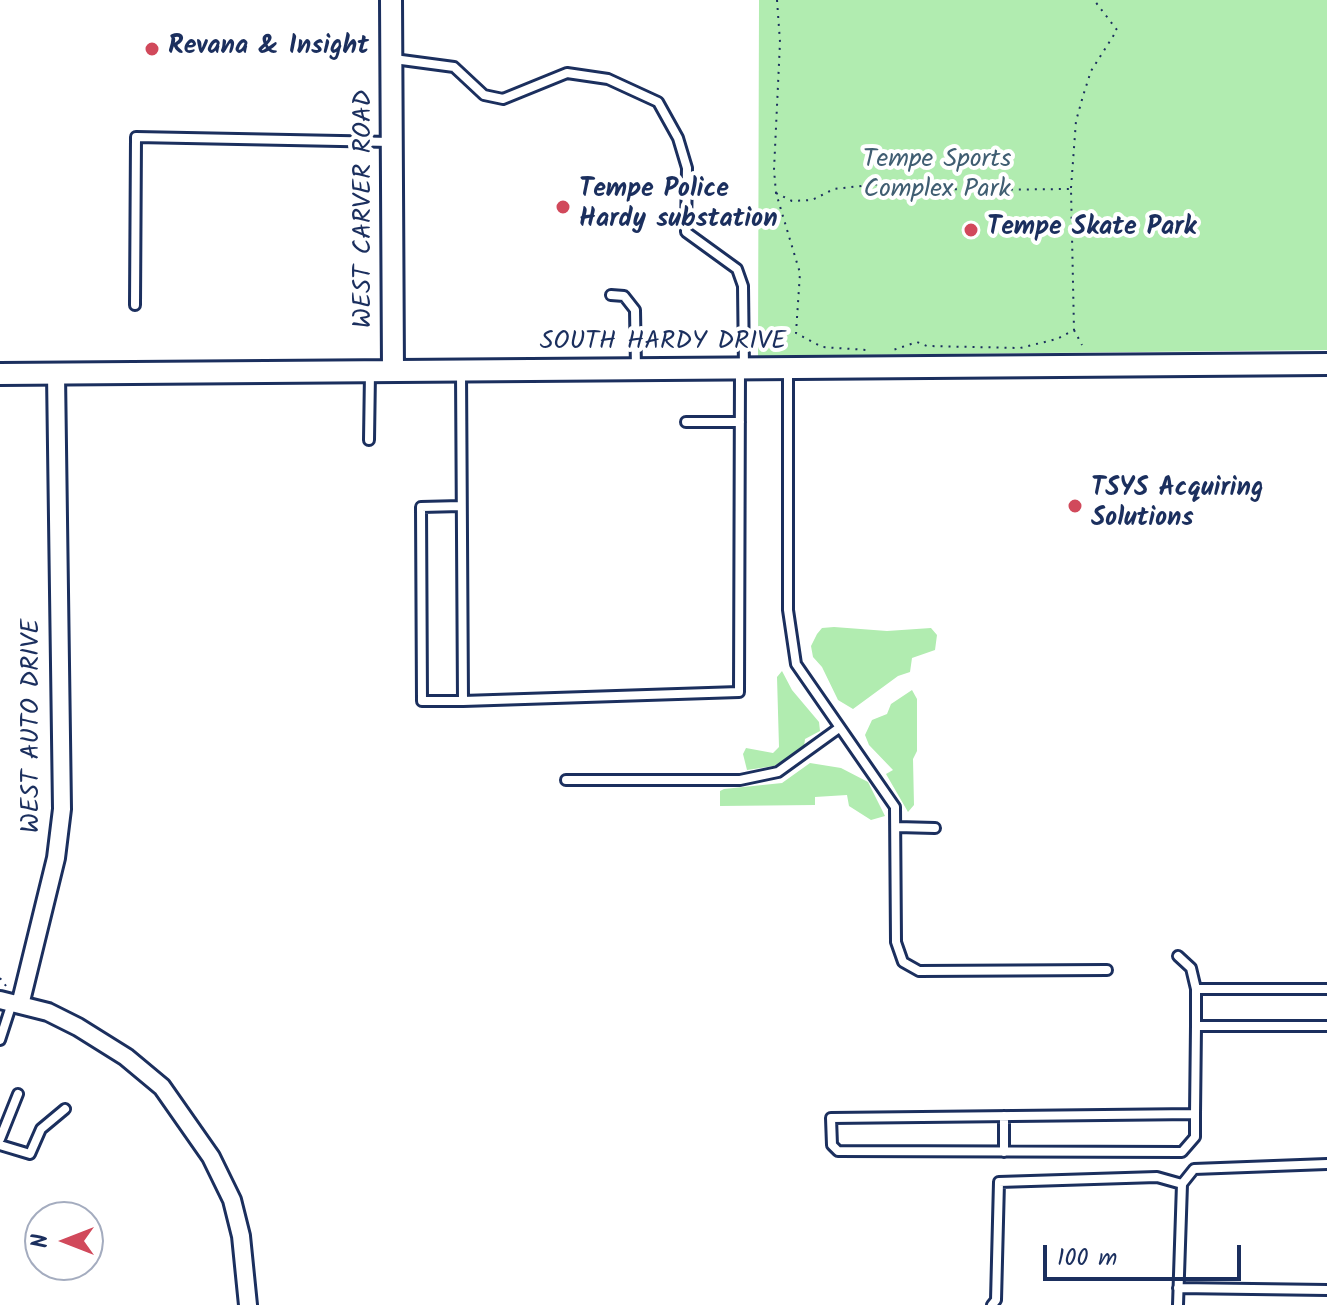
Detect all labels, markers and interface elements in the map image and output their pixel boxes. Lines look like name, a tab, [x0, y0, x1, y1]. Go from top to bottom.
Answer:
place label: Revana & Insight	[168, 33, 369, 65]
marker: Revana & Insight	[143, 40, 161, 58]
street label: WEST CARVER ROAD	[350, 90, 382, 328]
park label: Tempe Sports Complex Park	[863, 146, 1011, 208]
place label: Tempe Police Hardy substation	[579, 176, 778, 238]
marker: Tempe Police Hardy substation	[554, 198, 572, 216]
place label: Tempe Skate Park	[987, 214, 1196, 246]
marker: Tempe Skate Park	[962, 221, 980, 239]
street label: SOUTH HARDY DRIVE	[540, 328, 786, 360]
place label: TSYS Acquiring Solutions	[1091, 475, 1264, 536]
marker: TSYS Acquiring Solutions	[1066, 497, 1084, 515]
street label: WEST AUTO DRIVE	[18, 619, 50, 833]
north arrow	[24, 1201, 104, 1281]
scale bar	[1047, 1229, 1245, 1279]
text: N	[24, 1234, 59, 1248]
text: 100 m	[1057, 1239, 1117, 1278]

